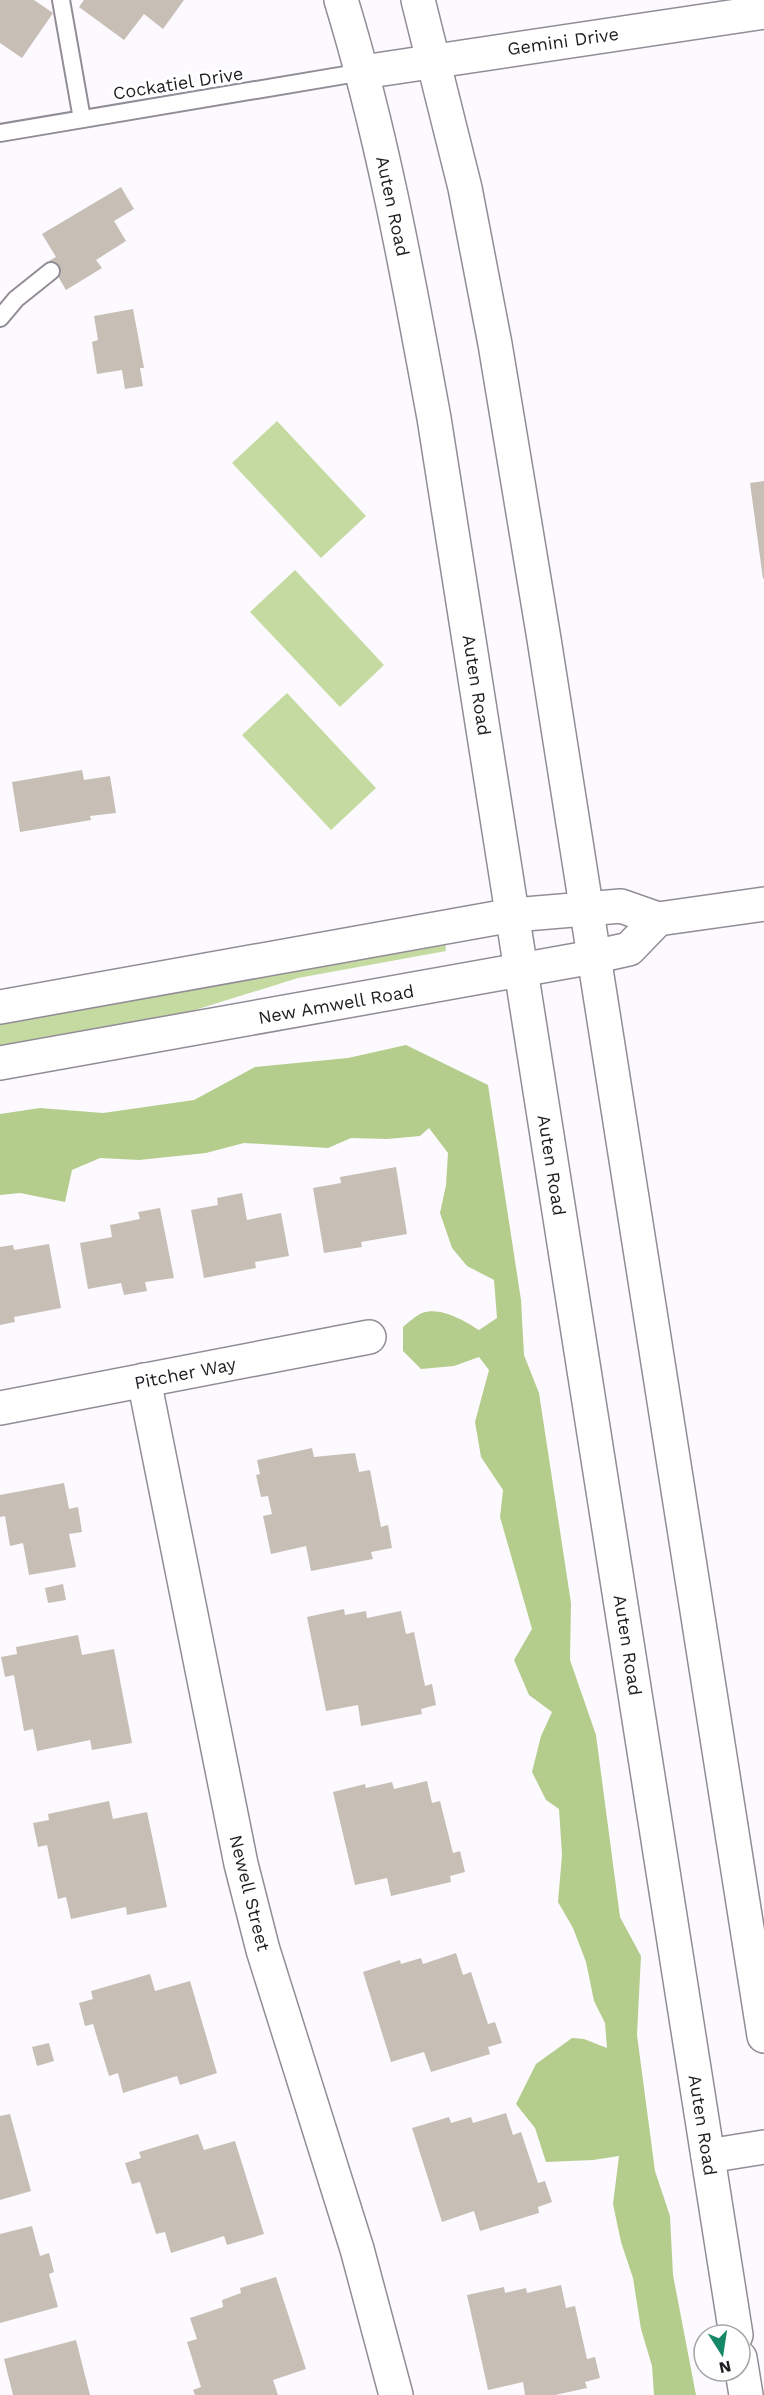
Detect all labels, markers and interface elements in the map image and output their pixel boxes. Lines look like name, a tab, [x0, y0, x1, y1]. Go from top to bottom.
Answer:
street label: Gemini Drive	[506, 23, 620, 59]
street label: Cockatiel Drive	[111, 62, 245, 104]
street label: Auten Road	[372, 154, 414, 258]
street label: Auten Road	[459, 633, 495, 737]
street label: New Amwell Road	[256, 980, 416, 1028]
street label: Auten Road	[534, 1113, 570, 1217]
street label: Pitcher Way	[132, 1353, 238, 1393]
street label: Auten Road	[610, 1593, 646, 1697]
street label: Newell Street	[225, 1833, 275, 1954]
street label: Auten Road	[685, 2073, 721, 2177]
north arrow	[692, 2323, 752, 2383]
text: N	[717, 2357, 733, 2378]

